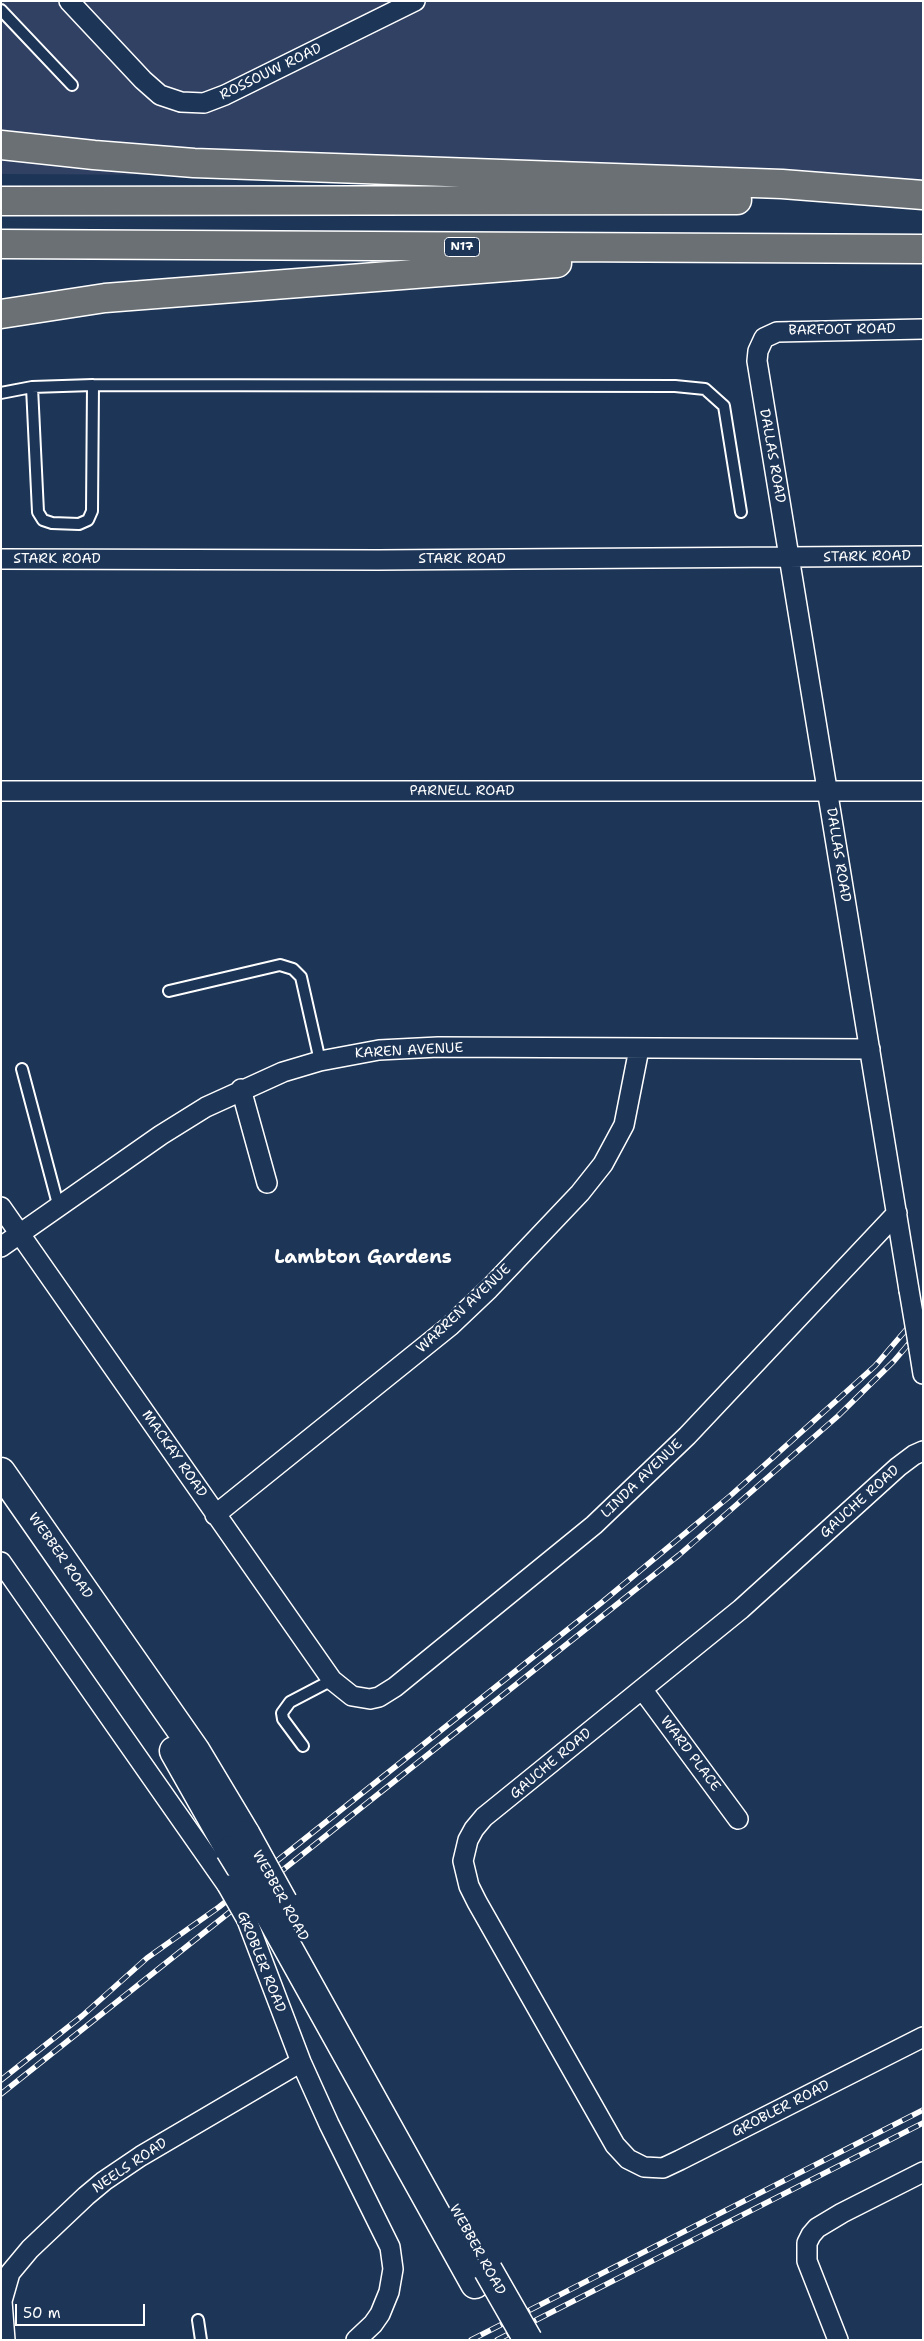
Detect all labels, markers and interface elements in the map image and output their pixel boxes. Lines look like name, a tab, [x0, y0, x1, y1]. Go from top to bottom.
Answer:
street label: ROSSOUW ROAD	[217, 40, 325, 104]
road number: N17	[444, 238, 480, 256]
street label: BARFOOT ROAD	[788, 321, 896, 339]
street label: DALLAS ROAD	[755, 408, 789, 504]
street label: STARK ROAD	[823, 548, 911, 566]
street label: STARK ROAD	[13, 551, 101, 567]
street label: STARK ROAD	[418, 551, 506, 567]
street label: PARNELL ROAD	[409, 783, 515, 799]
street label: DALLAS ROAD	[822, 807, 854, 903]
street label: KAREN AVENUE	[354, 1040, 464, 1062]
district label: Lambton Gardens	[274, 1247, 452, 1269]
street label: WARREN AVENUE	[413, 1261, 515, 1357]
street label: MACKAY ROAD	[138, 1407, 210, 1501]
street label: LINDA AVENUE	[598, 1436, 686, 1522]
street label: GAUCHE ROAD	[817, 1462, 903, 1542]
street label: WEBBER ROAD	[24, 1510, 96, 1602]
street label: WARD PLACE	[656, 1713, 724, 1795]
street label: GAUCHE ROAD	[507, 1725, 595, 1803]
street label: WEBBER ROAD	[248, 1848, 312, 1944]
street label: GROBLER ROAD	[233, 1909, 289, 2015]
street label: GROBLER ROAD	[729, 2077, 833, 2141]
street label: NEELS ROAD	[89, 2135, 171, 2197]
street label: WEBBER ROAD	[445, 2202, 509, 2298]
scale bar	[18, 2294, 148, 2326]
text: 50 m	[23, 2303, 61, 2323]

